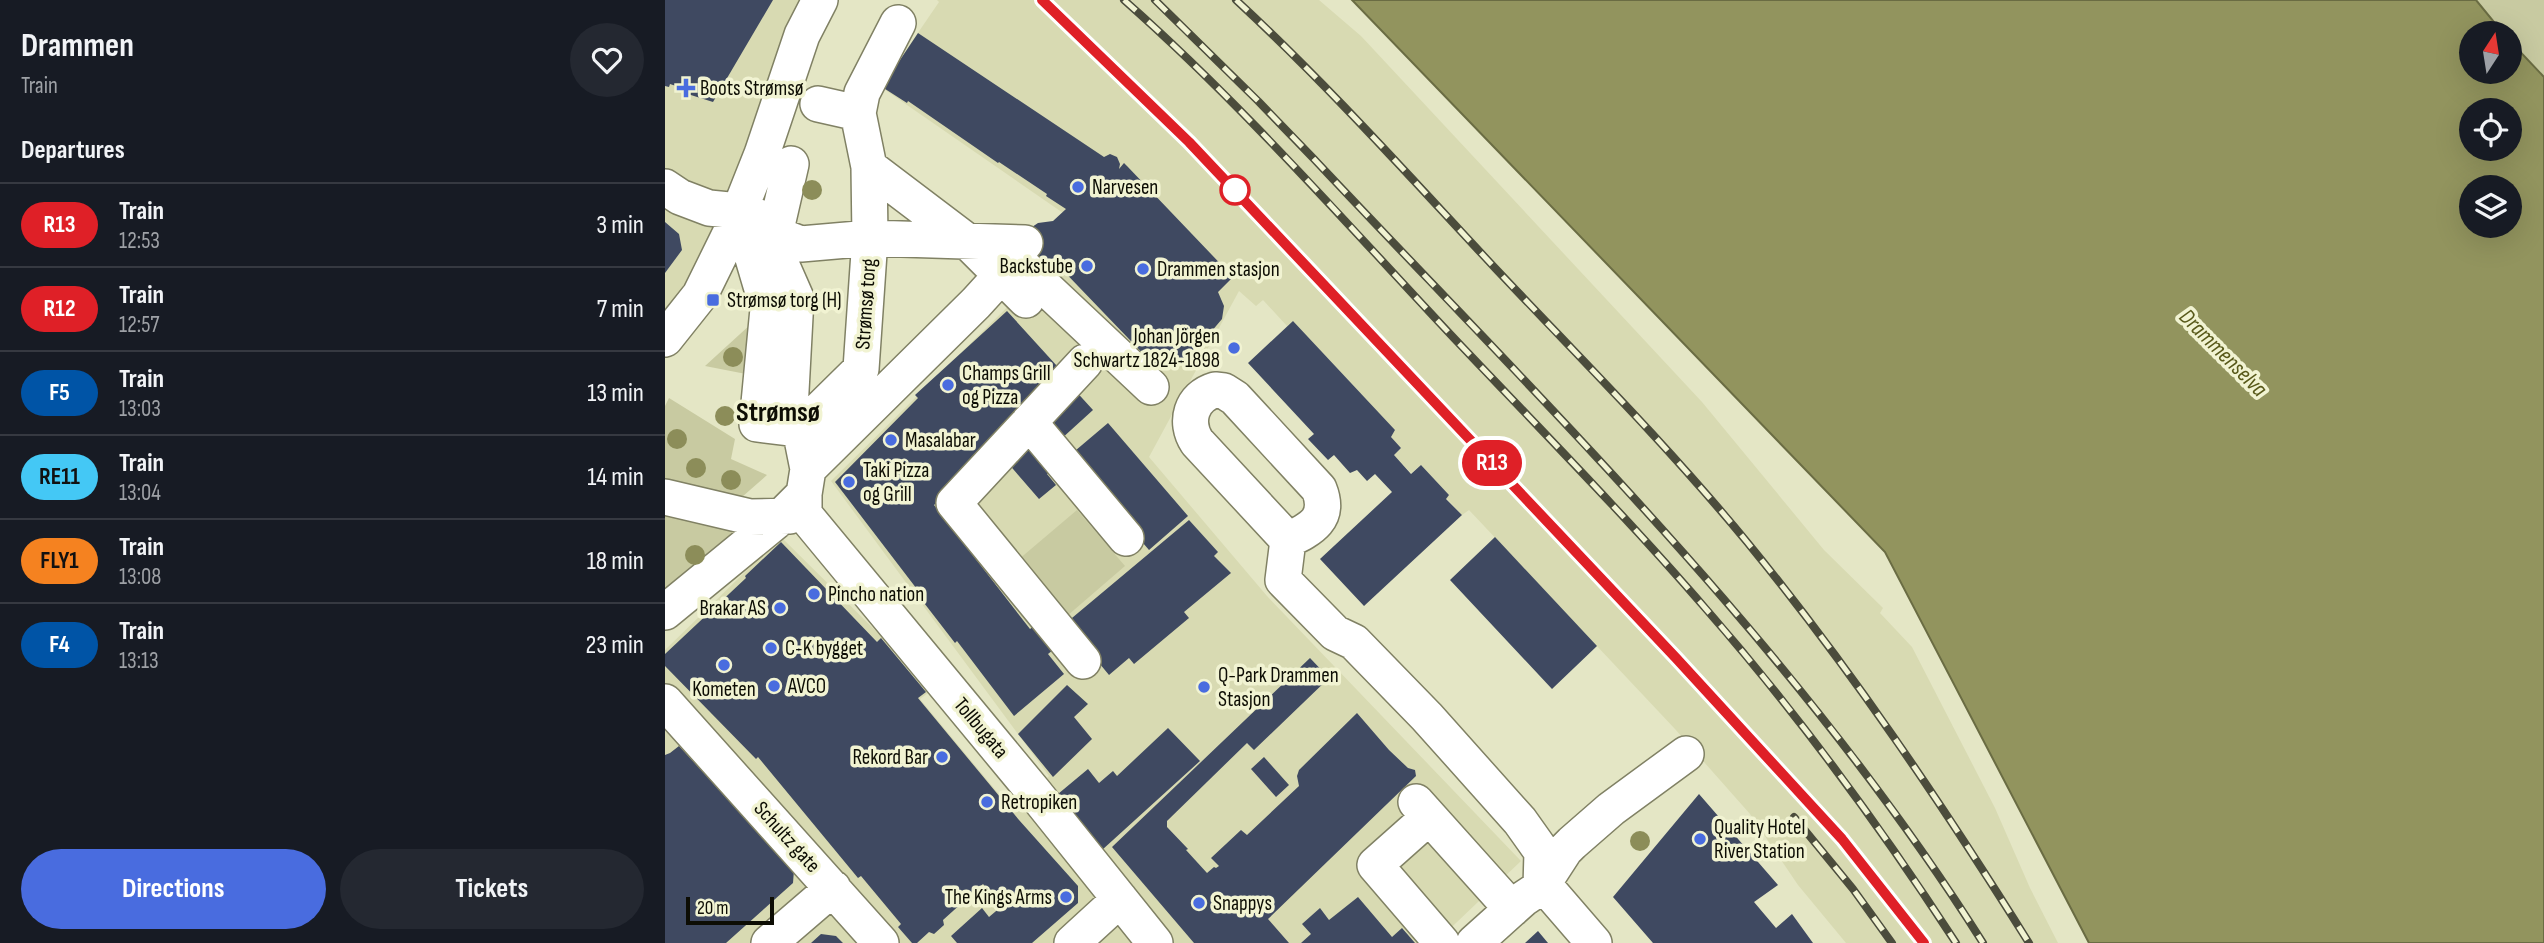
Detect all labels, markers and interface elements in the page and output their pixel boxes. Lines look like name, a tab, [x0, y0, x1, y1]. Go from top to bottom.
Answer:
north arrow	[2459, 21, 2522, 84]
map controls	[2459, 21, 2522, 238]
button: heart	[570, 23, 644, 97]
text: Drammen	[21, 26, 134, 66]
text: Train	[21, 72, 58, 100]
place label: Boots Strømsø	[700, 76, 804, 101]
marker: Boots Strømsø	[678, 80, 694, 96]
button: locate	[2459, 98, 2522, 161]
text: Departures	[21, 135, 125, 166]
place label: Narvesen	[1092, 175, 1158, 200]
unlabelled marker	[1220, 175, 1250, 205]
button: layers	[2459, 175, 2522, 238]
marker: Narvesen	[1070, 179, 1086, 195]
text: Train	[119, 196, 164, 227]
text: R13	[44, 210, 75, 239]
text: 3 min	[596, 210, 644, 241]
text: 12:53	[119, 227, 160, 255]
place label: Backstube	[1000, 254, 1073, 279]
street label: Strømsø torg	[850, 257, 882, 351]
place label: Drammen stasjon	[1157, 257, 1280, 282]
marker: Backstube	[1079, 258, 1095, 274]
marker: Drammen stasjon	[1135, 261, 1151, 277]
text: Train	[119, 280, 164, 311]
place label: Strømsø torg (H)	[727, 288, 842, 313]
marker: Strømsø torg (H)	[705, 292, 721, 308]
text: R12	[44, 294, 75, 323]
text: 7 min	[597, 294, 644, 325]
water label: Drammenselva	[2173, 303, 2273, 403]
text: 12:57	[119, 311, 159, 339]
place label: Johan Jörgen Schwartz 1824-1898	[1073, 324, 1220, 373]
marker: Johan Jörgen Schwartz 1824-1898	[1226, 340, 1242, 356]
place label: Champs Grill og Pizza	[962, 361, 1051, 410]
text: Train	[119, 364, 164, 395]
marker: Champs Grill og Pizza	[940, 377, 956, 393]
text: F5	[49, 378, 70, 407]
text: 13 min	[587, 378, 644, 409]
text: 13:03	[119, 395, 161, 423]
district label: Strømsø	[736, 396, 820, 429]
place label: Masalabar	[905, 428, 976, 453]
marker: Masalabar	[883, 432, 899, 448]
line badge: R13	[1452, 440, 1532, 486]
text: Train	[119, 448, 164, 479]
text: R13	[1476, 448, 1508, 477]
place label: Taki Pizza og Grill	[863, 458, 929, 507]
text: RE11	[39, 462, 80, 491]
text: 14 min	[587, 462, 644, 493]
marker: Taki Pizza og Grill	[841, 474, 857, 490]
text: 13:04	[119, 479, 161, 507]
text: Train	[119, 532, 164, 563]
text: FLY1	[40, 546, 79, 575]
text: 18 min	[587, 546, 644, 577]
text: 13:08	[119, 563, 161, 591]
place label: Pincho nation	[828, 582, 924, 607]
marker: Pincho nation	[806, 586, 822, 602]
place label: Brakar AS	[699, 596, 766, 621]
marker: Brakar AS	[772, 600, 788, 616]
text: Train	[119, 616, 164, 647]
text: F4	[49, 630, 70, 659]
text: 23 min	[586, 630, 644, 661]
place label: C-K bygget	[785, 636, 863, 661]
marker: C-K bygget	[763, 640, 779, 656]
text: 13:13	[119, 647, 159, 675]
marker: Kometen	[716, 657, 732, 673]
place label: Q-Park Drammen Stasjon	[1218, 663, 1339, 712]
place label: AVCO	[787, 674, 826, 699]
place label: Kometen	[692, 677, 756, 702]
marker: AVCO	[766, 678, 782, 694]
marker: Q-Park Drammen Stasjon	[1196, 679, 1212, 695]
street label: Tollbugata	[948, 692, 1014, 764]
place label: Rekord Bar	[852, 745, 928, 770]
marker: Rekord Bar	[934, 749, 950, 765]
place label: Retropiken	[1001, 790, 1077, 815]
marker: Retropiken	[979, 794, 995, 810]
street label: Schultz gate	[748, 796, 826, 878]
place label: Quality Hotel River Station	[1714, 815, 1805, 864]
marker: Quality Hotel River Station	[1692, 831, 1708, 847]
button: Directions	[21, 849, 326, 929]
button: Tickets	[340, 849, 644, 929]
place label: The Kings Arms	[945, 885, 1052, 910]
marker: The Kings Arms	[1058, 889, 1074, 905]
place label: Snappys	[1213, 891, 1272, 916]
scale bar	[686, 894, 773, 926]
marker: Snappys	[1191, 895, 1207, 911]
text: 20 m	[697, 897, 729, 920]

